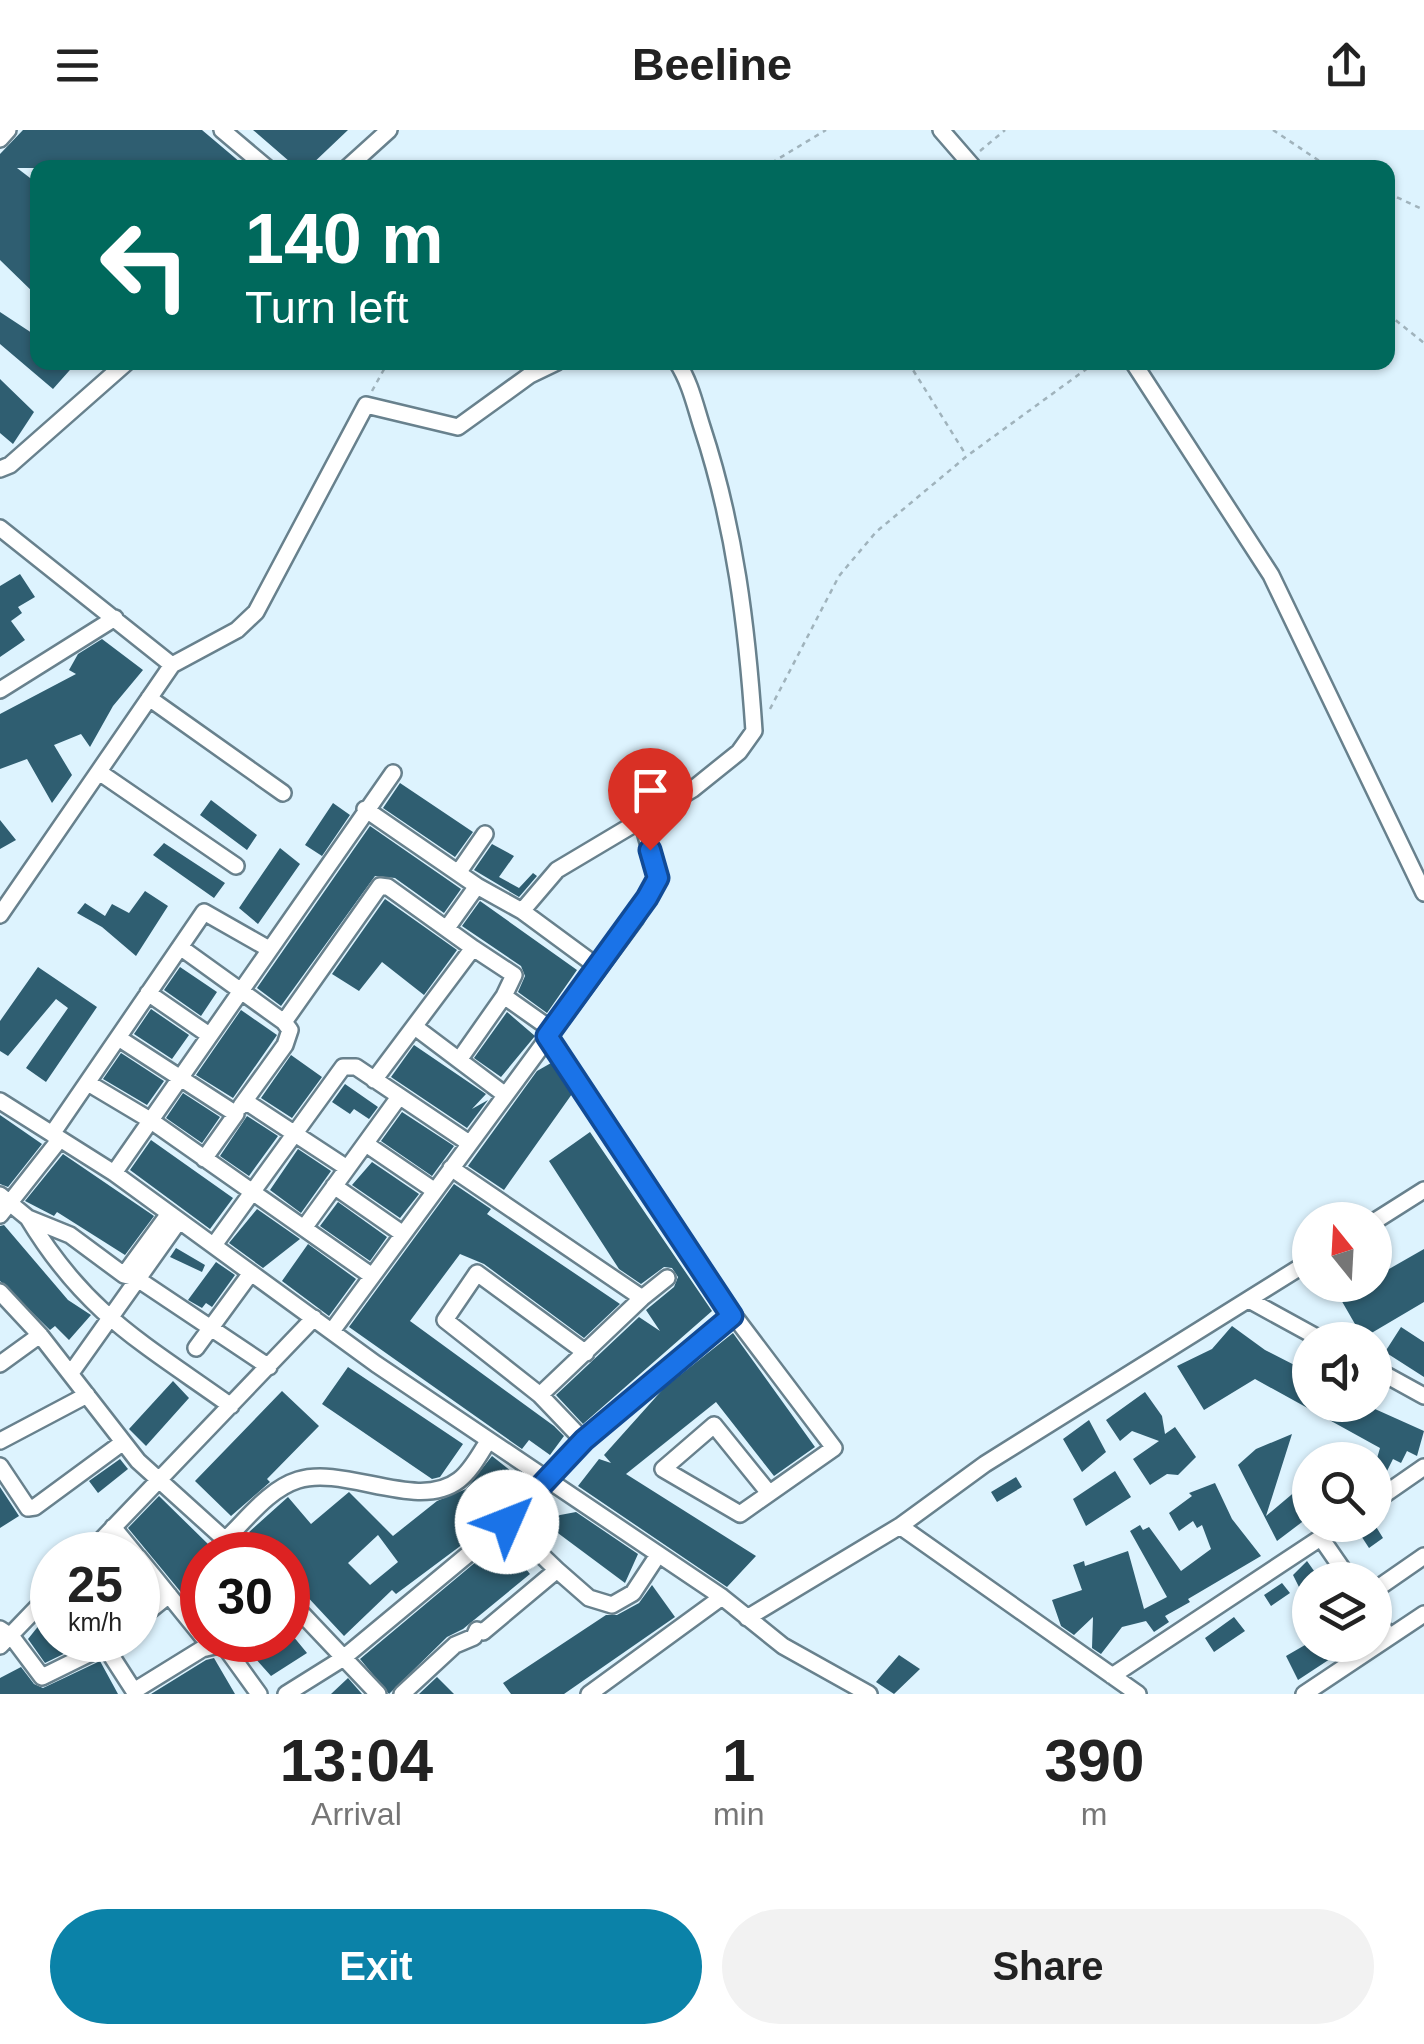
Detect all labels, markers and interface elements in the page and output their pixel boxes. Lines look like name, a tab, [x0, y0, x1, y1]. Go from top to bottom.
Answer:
icon: menu	[50, 38, 105, 93]
icon: share	[1319, 38, 1374, 93]
text: Beeline	[632, 39, 792, 90]
icon: left	[80, 200, 210, 330]
text: 140 m	[245, 200, 443, 278]
text: Turn left	[245, 282, 408, 333]
pin	[608, 748, 693, 851]
icon: arrive	[623, 763, 678, 818]
north arrow	[1292, 1202, 1392, 1302]
map controls	[1292, 1202, 1392, 1662]
button: sound	[1292, 1322, 1392, 1422]
button: search	[1292, 1442, 1392, 1542]
position arrow	[455, 1470, 559, 1574]
speed limit sign: 30	[180, 1532, 310, 1662]
text: 25	[67, 1557, 123, 1613]
button: layers	[1292, 1562, 1392, 1662]
text: km/h	[68, 1608, 122, 1636]
text: 13:04	[280, 1727, 433, 1794]
text: 1	[722, 1727, 755, 1794]
text: 390	[1044, 1727, 1144, 1794]
text: Arrival	[311, 1796, 402, 1832]
text: min	[713, 1796, 764, 1832]
text: m	[1081, 1796, 1108, 1832]
button: Exit	[50, 1909, 702, 2024]
button: Share	[722, 1909, 1374, 2024]

